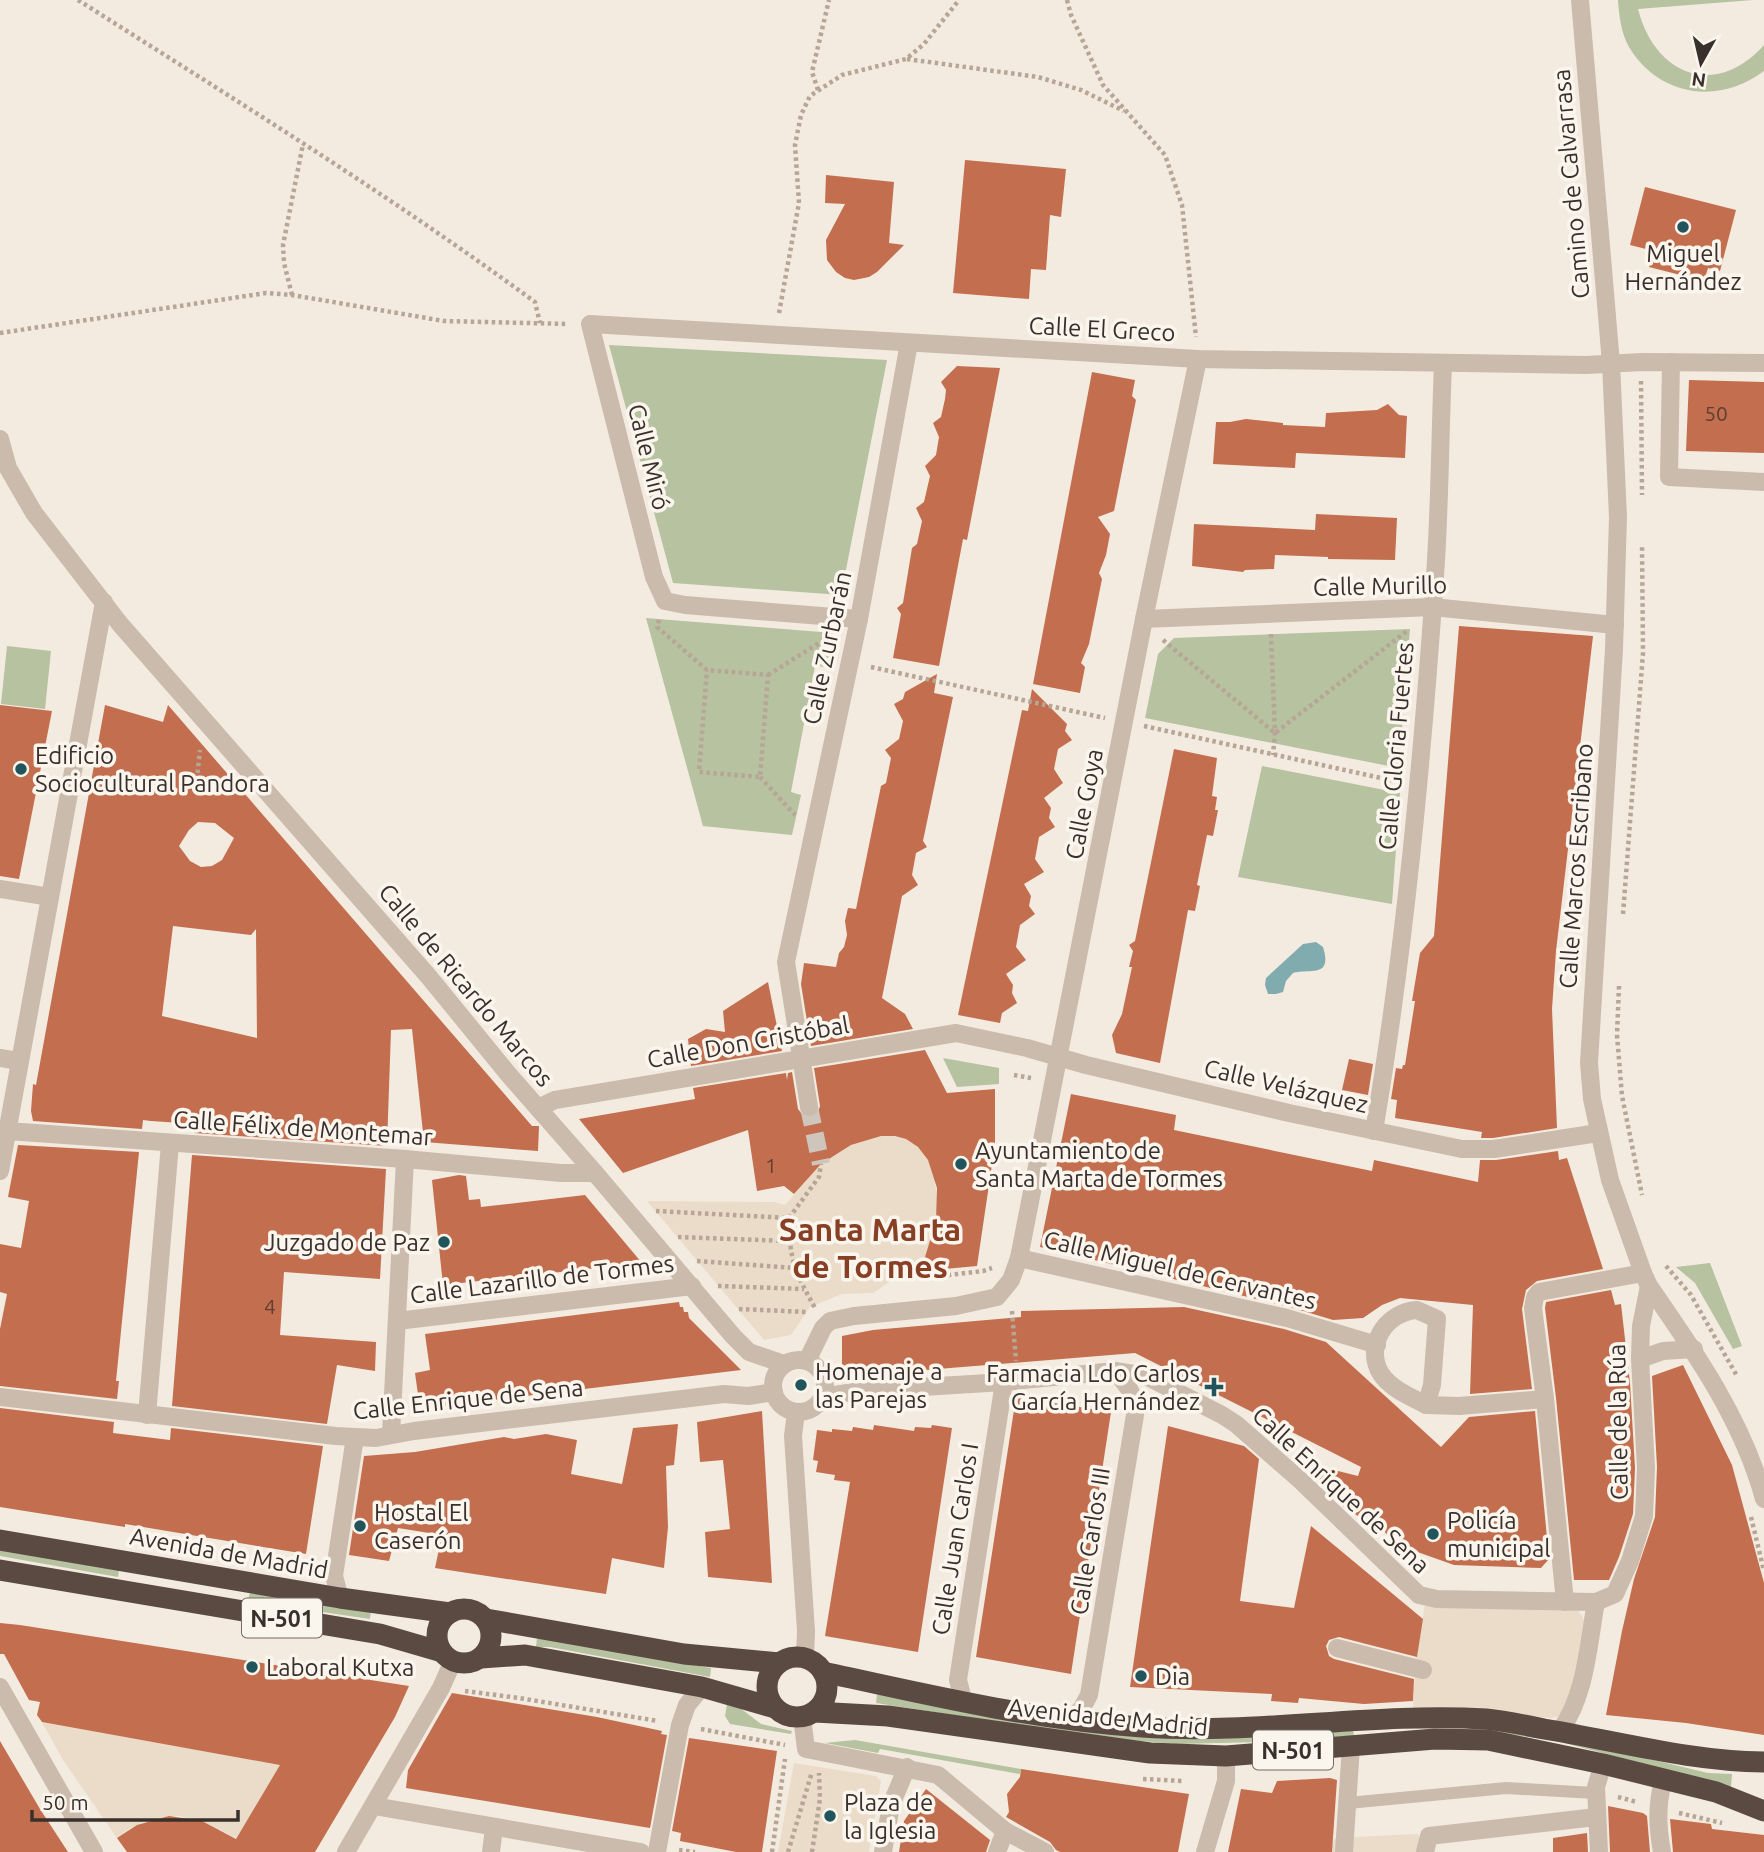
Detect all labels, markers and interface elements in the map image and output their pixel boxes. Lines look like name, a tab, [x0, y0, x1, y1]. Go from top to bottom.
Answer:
north arrow	[1666, 28, 1736, 98]
street label: Camino de Calvarrasa	[1548, 68, 1594, 300]
text: N	[1690, 68, 1707, 92]
marker: Miguel Hernández	[1675, 219, 1691, 235]
place label: Miguel Hernández	[1624, 240, 1742, 295]
street label: Calle El Greco	[1028, 312, 1176, 346]
street label: Calle Miró	[623, 401, 675, 513]
house number: 50	[1704, 401, 1728, 425]
street label: Calle Zurbarán	[798, 569, 856, 727]
street label: Calle Murillo	[1313, 571, 1447, 601]
street label: Calle Gloria Fuertes	[1373, 641, 1419, 851]
place label: Edificio Sociocultural Pandora	[35, 742, 270, 797]
street label: Calle Marcos Escribano	[1554, 742, 1598, 990]
street label: Calle Goya	[1060, 746, 1108, 862]
marker: Edificio Sociocultural Pandora	[13, 761, 29, 777]
street label: Calle de Ricardo Marcos	[373, 878, 559, 1092]
street label: Calle Don Cristóbal	[645, 1011, 851, 1073]
street label: Calle Velázquez	[1201, 1054, 1371, 1118]
street label: Calle Félix de Montemar	[172, 1105, 434, 1151]
place label: Ayuntamiento de Santa Marta de Tormes	[975, 1137, 1223, 1192]
house number: 1	[765, 1153, 777, 1177]
marker: Ayuntamiento de Santa Marta de Tormes	[953, 1156, 969, 1172]
district label: Santa Marta de Tormes	[779, 1211, 961, 1284]
street label: Calle Miguel de Cervantes	[1041, 1225, 1319, 1315]
place label: Juzgado de Paz	[264, 1229, 430, 1256]
marker: Juzgado de Paz	[436, 1234, 452, 1250]
street label: Calle Lazarillo de Tormes	[408, 1249, 676, 1309]
house number: 4	[264, 1294, 276, 1318]
street label: Calle de la Rúa	[1603, 1344, 1633, 1500]
place label: Homenaje a las Parejas	[815, 1358, 943, 1413]
place label: Farmacia Ldo Carlos García Hernández	[986, 1360, 1200, 1415]
street label: Calle Enrique de Sena	[351, 1373, 585, 1425]
marker: Homenaje a las Parejas	[793, 1377, 809, 1393]
marker: Farmacia Ldo Carlos García Hernández	[1206, 1379, 1222, 1395]
street label: Calle Enrique de Sena	[1247, 1401, 1435, 1579]
street label: Calle Juan Carlos I	[926, 1441, 984, 1637]
street label: Calle Carlos III	[1065, 1465, 1115, 1617]
place label: Hostal El Caserón	[374, 1499, 468, 1554]
place label: Policía municipal	[1447, 1507, 1551, 1562]
marker: Hostal El Caserón	[352, 1518, 368, 1534]
street label: Avenida de Madrid	[128, 1522, 330, 1584]
marker: Policía municipal	[1425, 1526, 1441, 1542]
road number: N-501	[242, 1598, 322, 1638]
place label: Laboral Kutxa	[266, 1654, 414, 1681]
marker: Laboral Kutxa	[244, 1659, 260, 1675]
place label: Dia	[1155, 1663, 1190, 1690]
marker: Dia	[1133, 1668, 1149, 1684]
street label: Avenida de Madrid	[1007, 1693, 1209, 1741]
road number: N-501	[1253, 1730, 1333, 1770]
scale bar	[32, 1778, 238, 1822]
place label: Plaza de la Iglesia	[844, 1789, 936, 1844]
text: 50 m	[42, 1790, 89, 1814]
marker: Plaza de la Iglesia	[822, 1808, 838, 1824]

